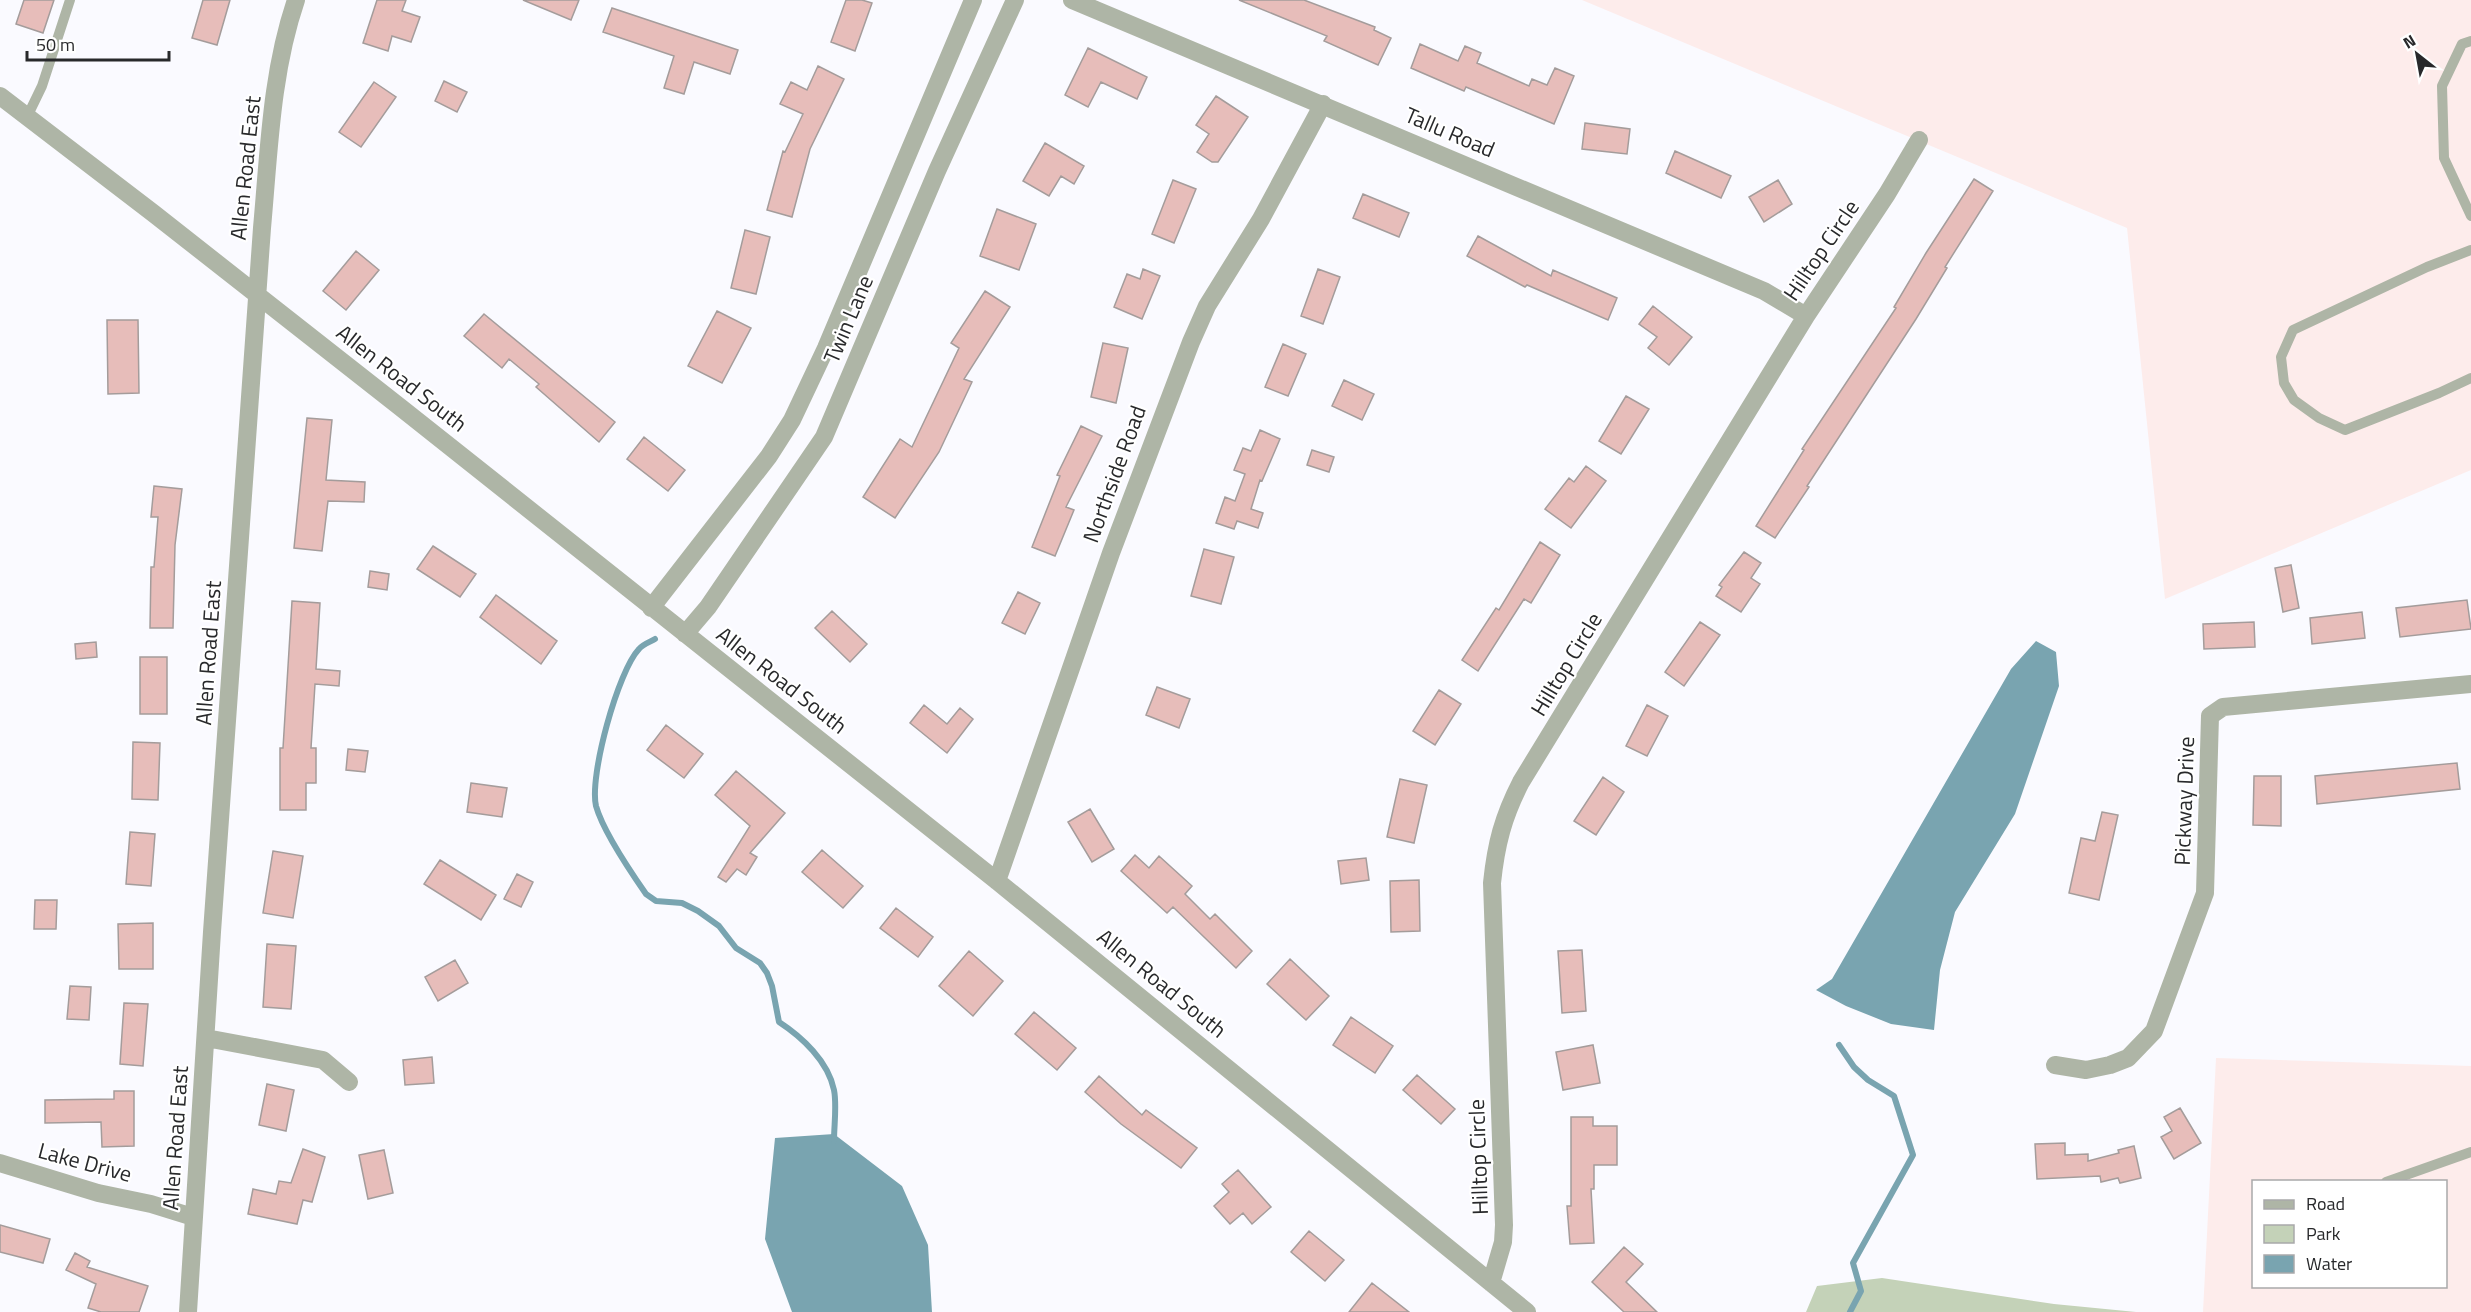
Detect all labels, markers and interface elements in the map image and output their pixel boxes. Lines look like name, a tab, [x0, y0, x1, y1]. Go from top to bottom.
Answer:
scale bar	[27, 24, 170, 62]
north arrow	[2387, 24, 2447, 84]
text: N	[2398, 28, 2420, 54]
text: 50 m	[36, 31, 75, 58]
street label: Allen Road East	[221, 94, 269, 242]
street label: Tallu Road	[1400, 98, 1500, 166]
street label: Hilltop Circle	[1775, 193, 1867, 307]
street label: Twin Lane	[814, 270, 882, 368]
street label: Allen Road South	[329, 316, 475, 440]
street label: Northside Road	[1073, 401, 1155, 547]
street label: Allen Road East	[186, 579, 230, 726]
street label: Hilltop Circle	[1522, 606, 1610, 722]
street label: Allen Road South	[709, 618, 855, 742]
street label: Pickway Drive	[2165, 736, 2203, 866]
street label: Allen Road South	[1090, 920, 1234, 1046]
street label: Allen Road East	[153, 1064, 197, 1211]
street label: Hilltop Circle	[1459, 1099, 1497, 1215]
street label: Lake Drive	[34, 1133, 136, 1191]
legend	[2252, 1180, 2447, 1288]
text: Road	[2306, 1190, 2345, 1217]
text: Park	[2306, 1220, 2341, 1247]
text: Water	[2306, 1250, 2352, 1277]

